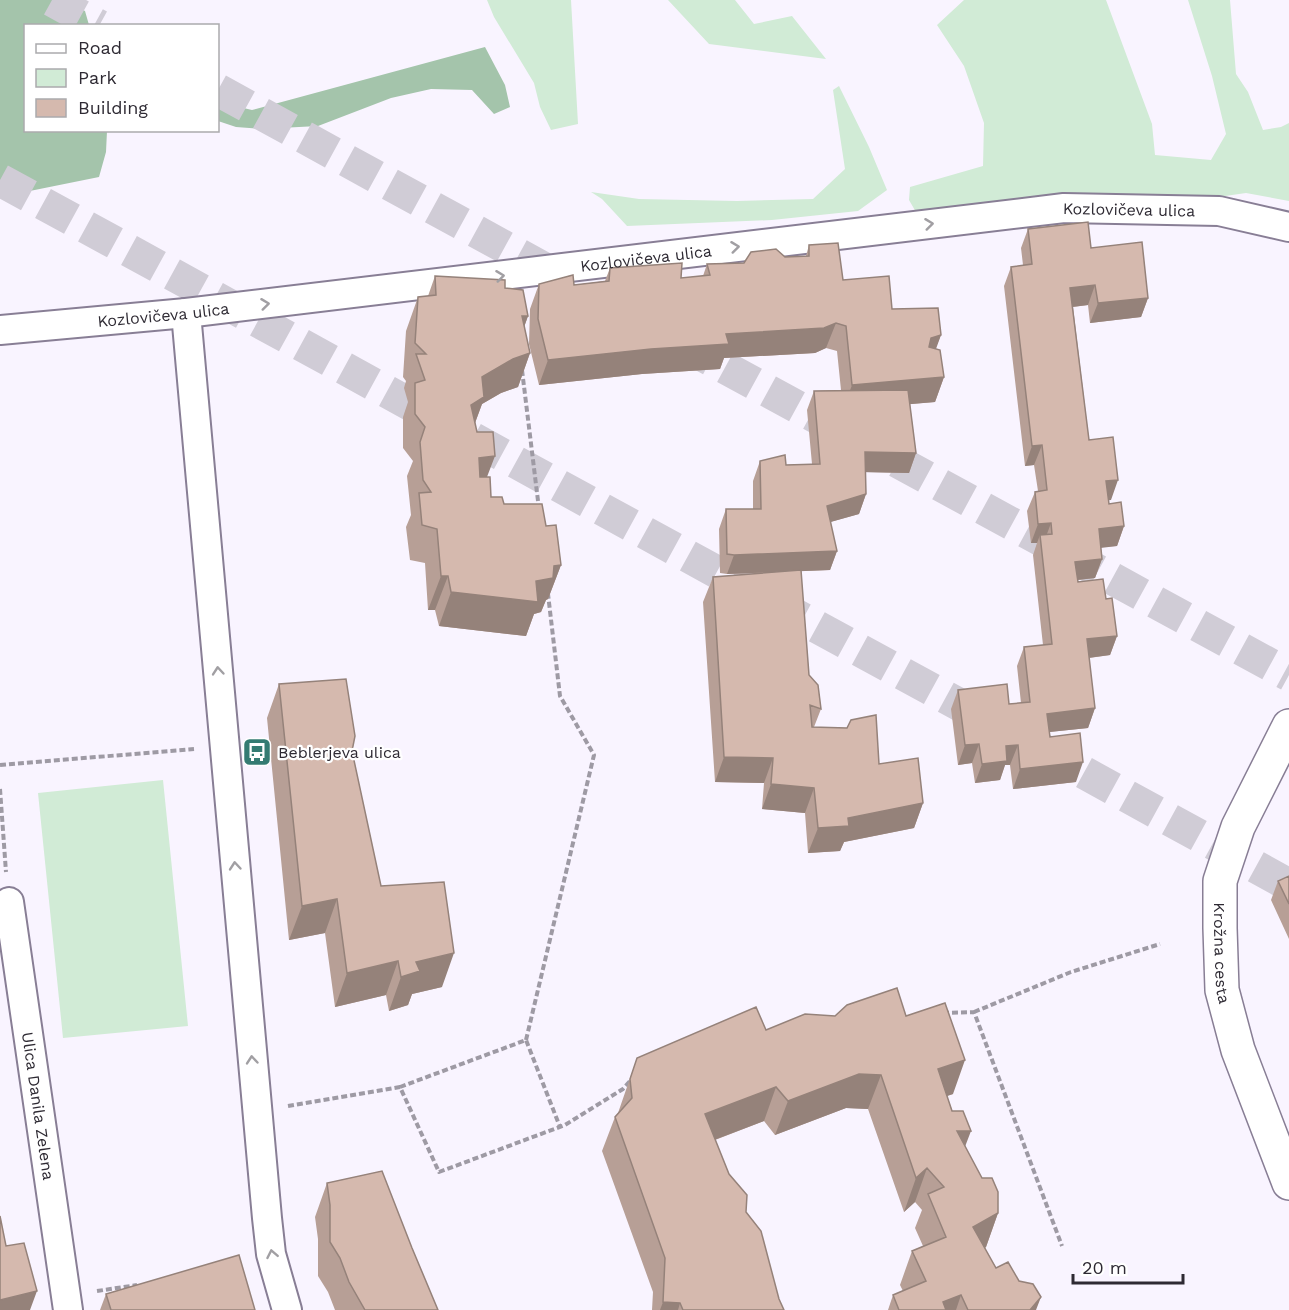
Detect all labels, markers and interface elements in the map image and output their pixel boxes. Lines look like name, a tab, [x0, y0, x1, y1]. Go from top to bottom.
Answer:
legend	[24, 24, 219, 132]
text: Road	[78, 37, 122, 58]
text: Park	[78, 67, 117, 88]
text: Building	[78, 97, 148, 118]
street label: Kozlovičeva ulica	[1063, 199, 1195, 221]
one-way arrow	[924, 218, 933, 231]
street label: Kozlovičeva ulica	[579, 241, 713, 276]
one-way arrow	[731, 242, 740, 254]
one-way arrow	[495, 270, 505, 282]
one-way arrow	[260, 298, 269, 310]
street label: Kozlovičeva ulica	[97, 299, 230, 331]
one-way arrow	[212, 667, 225, 676]
bus stop icon: Beblerjeva ulica	[241, 736, 273, 768]
place label: Beblerjeva ulica	[278, 743, 401, 762]
one-way arrow	[229, 861, 242, 870]
street label: Krožna cesta	[1210, 902, 1234, 1006]
street label: Ulica Danila Zelena	[18, 1031, 58, 1181]
one-way arrow	[246, 1055, 259, 1064]
scale bar	[1073, 1247, 1182, 1285]
one-way arrow	[266, 1249, 279, 1259]
text: 20 m	[1082, 1257, 1127, 1278]

